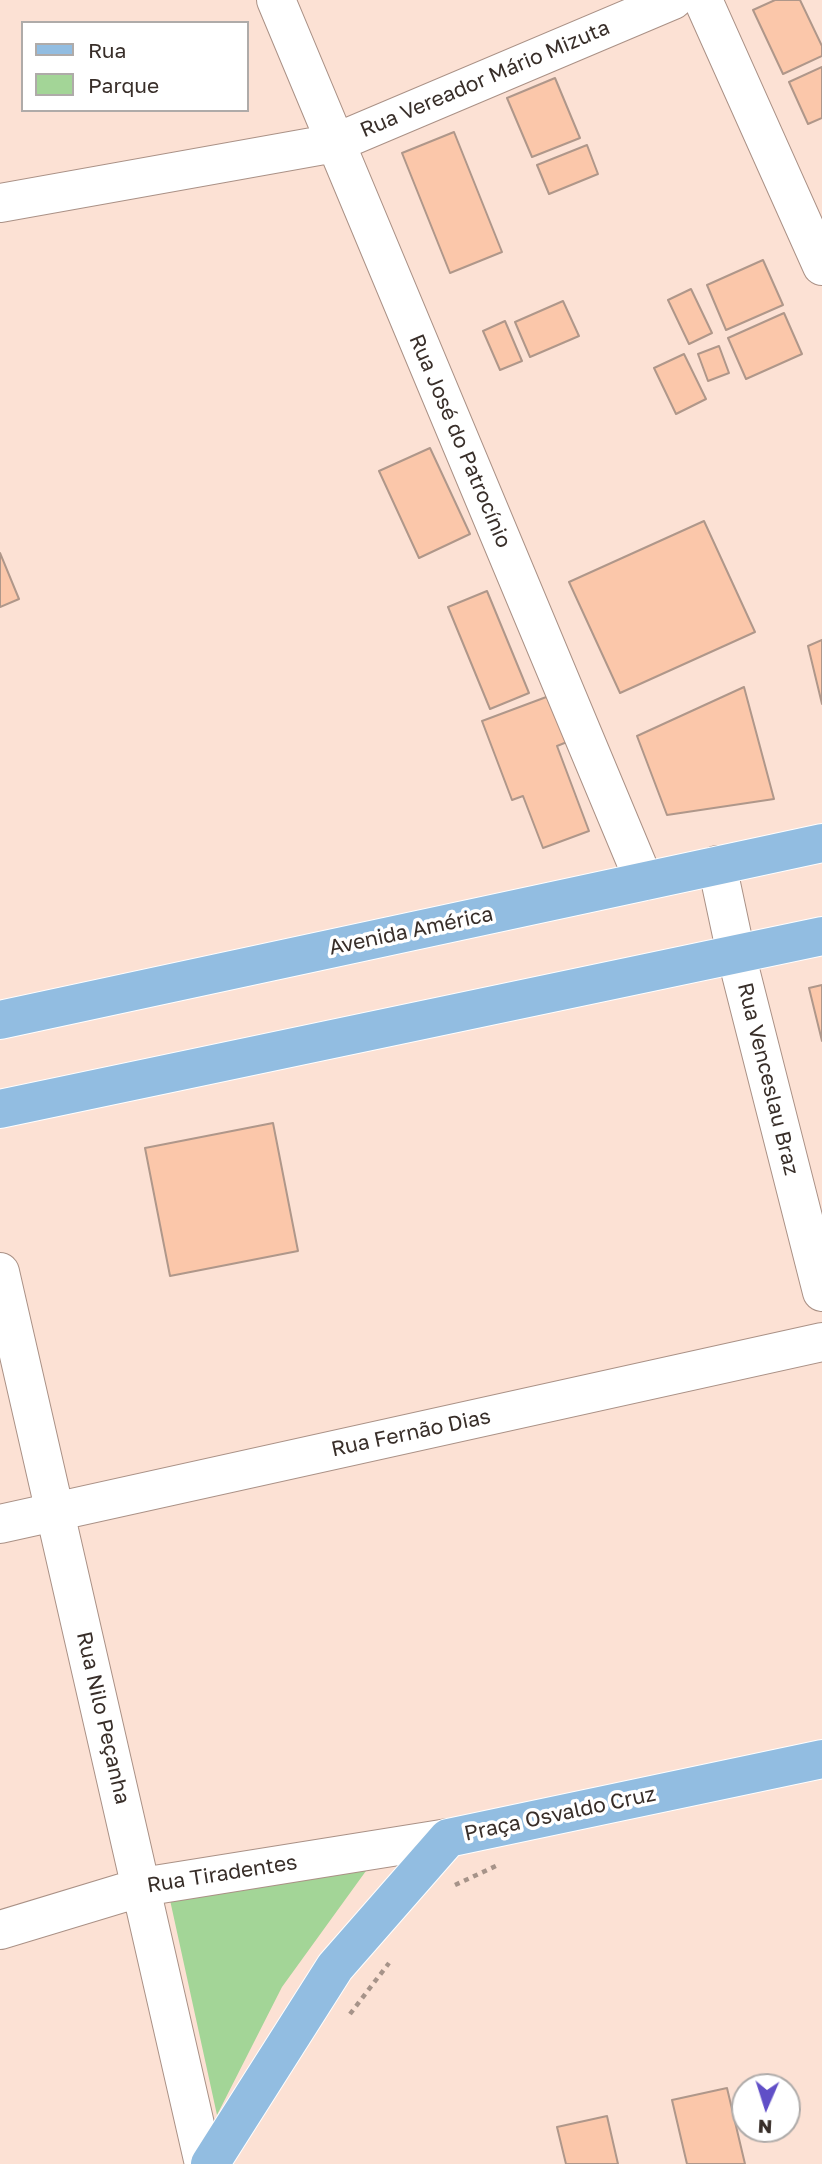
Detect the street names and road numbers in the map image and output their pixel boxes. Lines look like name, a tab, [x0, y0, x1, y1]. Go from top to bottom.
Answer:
street label: Rua Vereador Mário Mizuta	[356, 15, 614, 143]
street label: Rua José do Patrocínio	[404, 330, 516, 552]
street label: Avenida América	[327, 901, 495, 961]
street label: Rua Venceslau Braz	[732, 980, 804, 1178]
street label: Rua Fernão Dias	[329, 1404, 493, 1462]
street label: Rua Nilo Peçanha	[71, 1629, 135, 1807]
street label: Praça Osvaldo Cruz	[462, 1781, 658, 1847]
street label: Rua Tiradentes	[145, 1850, 299, 1898]

